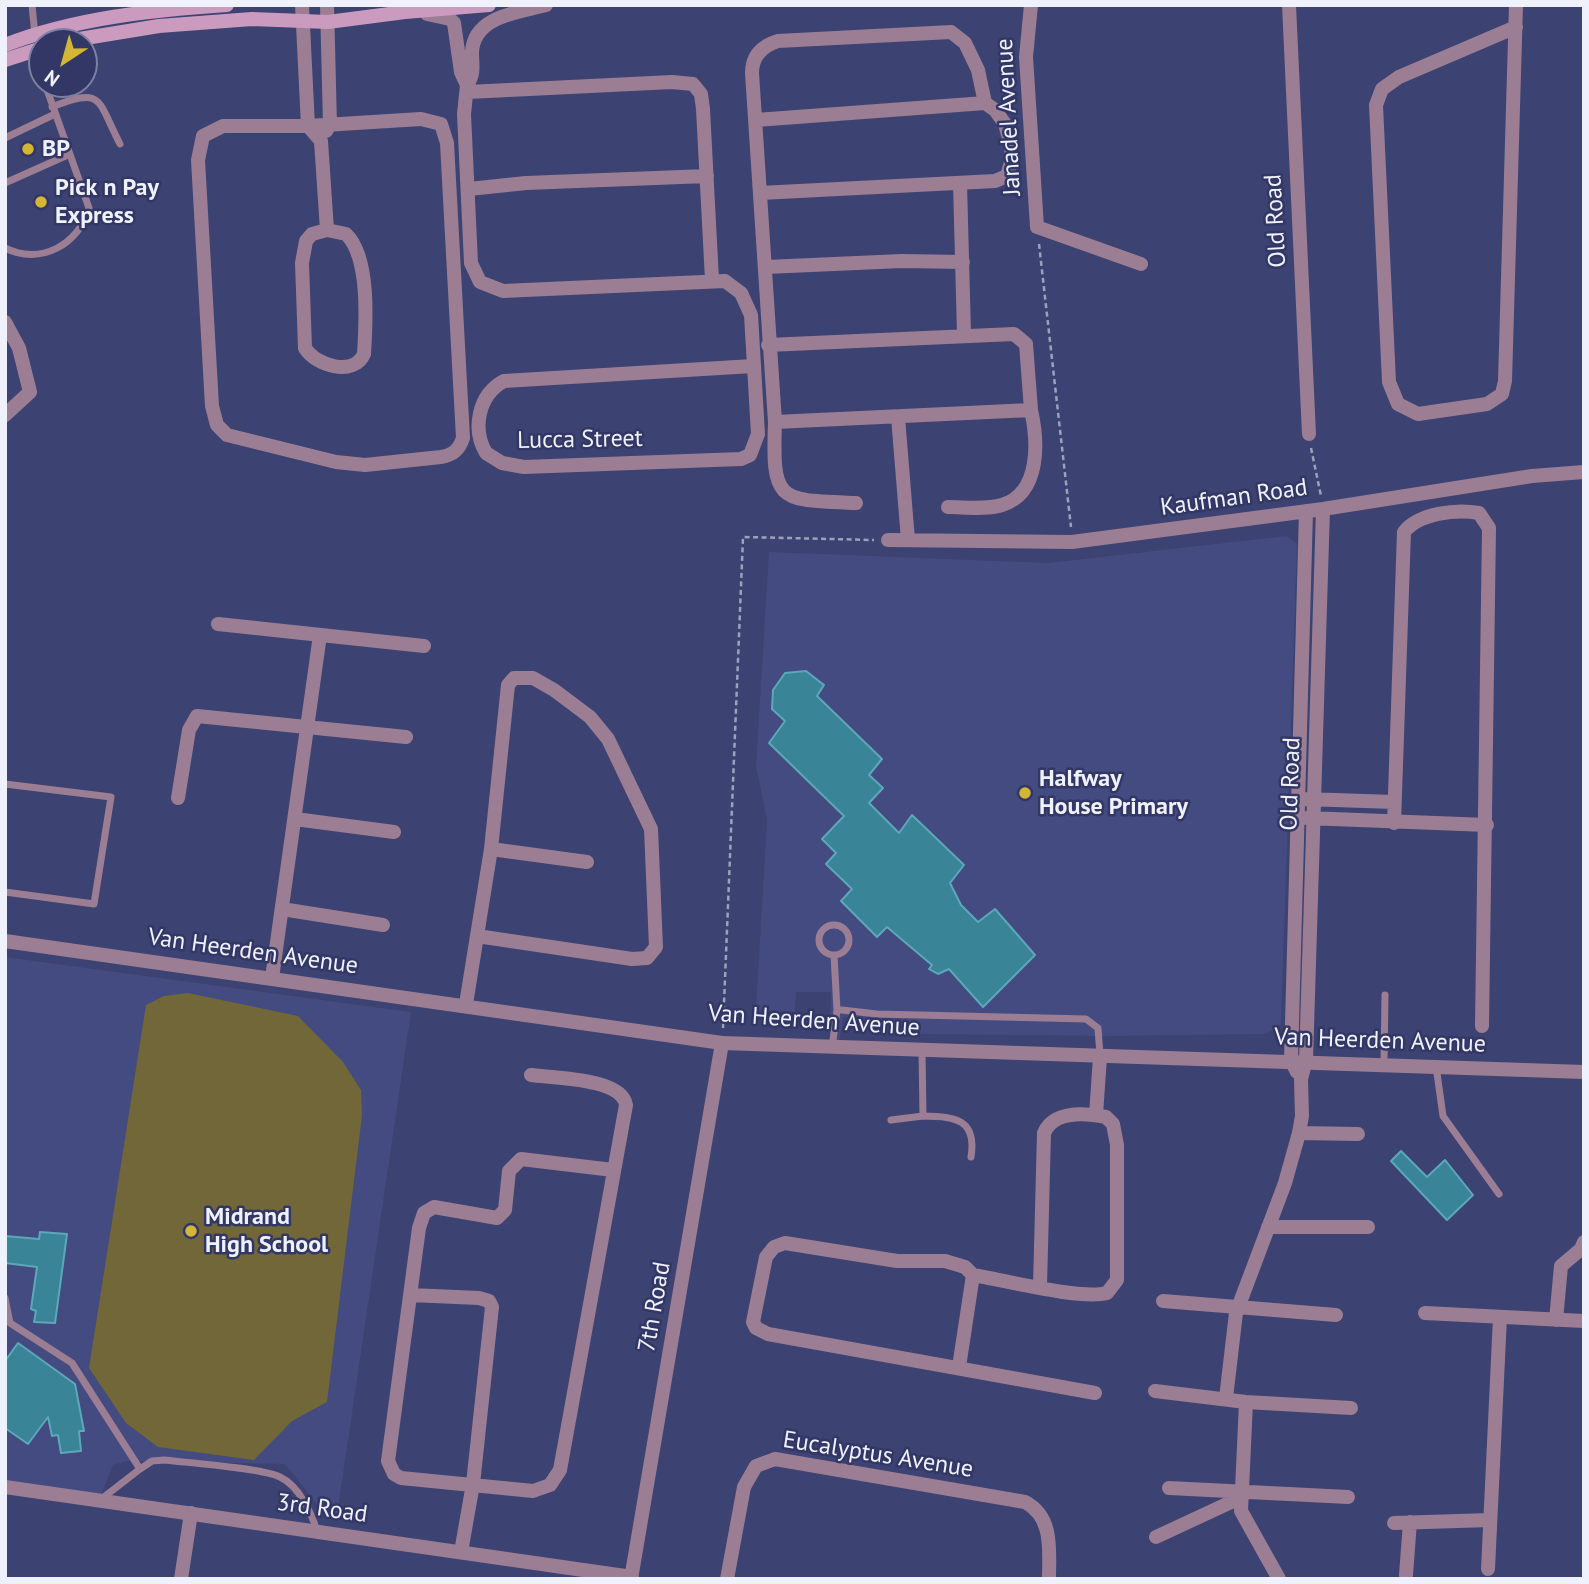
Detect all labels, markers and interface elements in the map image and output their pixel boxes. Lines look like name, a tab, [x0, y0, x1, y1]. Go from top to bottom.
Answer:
north arrow	[28, 28, 98, 98]
street label: Janadel Avenue	[991, 38, 1027, 196]
text: N	[40, 65, 64, 92]
place label: BP	[42, 135, 70, 163]
marker: BP	[20, 141, 36, 157]
place label: Pick n Pay Express	[55, 174, 159, 230]
street label: Old Road	[1259, 174, 1293, 268]
marker: Pick n Pay Express	[33, 194, 49, 210]
street label: Lucca Street	[517, 425, 643, 455]
street label: Kaufman Road	[1159, 473, 1309, 523]
street label: Old Road	[1275, 737, 1307, 831]
place label: Halfway House Primary	[1039, 765, 1188, 821]
marker: Halfway House Primary	[1017, 785, 1033, 801]
street label: Van Heerden Avenue	[146, 923, 360, 981]
street label: Van Heerden Avenue	[707, 999, 921, 1043]
street label: Van Heerden Avenue	[1274, 1023, 1486, 1059]
place label: Midrand High School	[205, 1203, 328, 1259]
marker: Midrand High School	[183, 1223, 199, 1239]
street label: 7th Road	[633, 1260, 677, 1354]
street label: Eucalyptus Avenue	[781, 1426, 975, 1484]
street label: 3rd Road	[275, 1488, 369, 1530]

